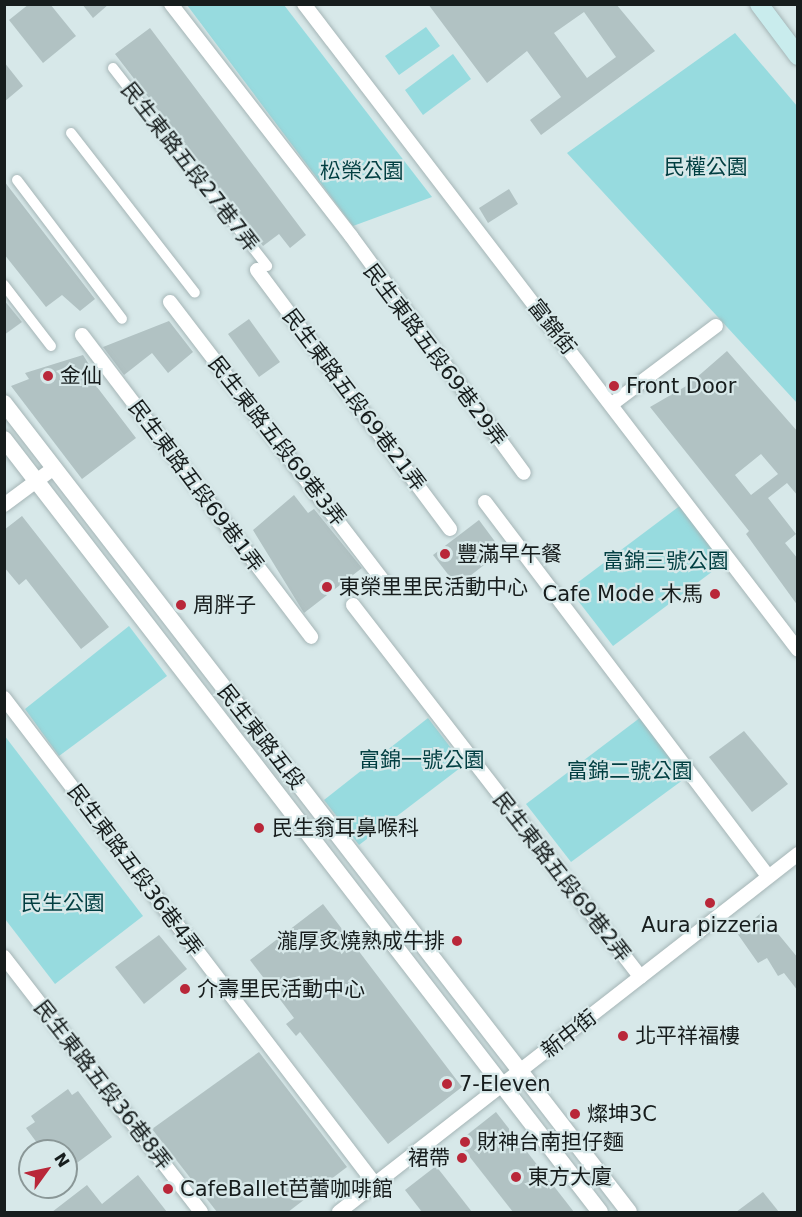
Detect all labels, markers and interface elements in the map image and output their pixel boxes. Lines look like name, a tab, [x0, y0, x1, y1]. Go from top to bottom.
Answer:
street label: 民生東路五段27巷7弄	[116, 77, 264, 257]
park label: 民權公園	[664, 154, 748, 180]
park label: 松榮公園	[320, 158, 404, 184]
street label: 民生東路五段69巷29弄	[358, 259, 512, 451]
street label: 富錦街	[523, 294, 581, 360]
street label: 民生東路五段69巷21弄	[277, 304, 431, 496]
street label: 民生東路五段69巷3弄	[203, 351, 351, 531]
place label: 金仙	[60, 363, 102, 389]
marker: 金仙	[41, 369, 55, 383]
place label: Front Door	[626, 373, 736, 399]
marker: Front Door	[607, 379, 621, 393]
street label: 民生東路五段69巷1弄	[123, 395, 269, 577]
place label: 豐滿早午餐	[457, 541, 562, 567]
marker: 豐滿早午餐	[438, 547, 452, 561]
park label: 富錦三號公園	[603, 548, 729, 574]
place label: 東榮里里民活動中心	[339, 574, 528, 600]
marker: 東榮里里民活動中心	[320, 580, 334, 594]
place label: Cafe Mode 木馬	[543, 581, 703, 607]
marker: Cafe Mode 木馬	[708, 587, 722, 601]
place label: 周胖子	[193, 592, 256, 618]
marker: 周胖子	[174, 598, 188, 612]
street label: 民生東路五段	[212, 680, 310, 794]
park label: 富錦一號公園	[359, 747, 485, 773]
park label: 富錦二號公園	[567, 758, 693, 784]
street label: 民生東路五段36巷4弄	[62, 779, 208, 961]
street label: 民生東路五段69巷2弄	[488, 787, 636, 967]
place label: 民生翁耳鼻喉科	[272, 815, 419, 841]
marker: 民生翁耳鼻喉科	[250, 819, 268, 837]
park label: 民生公園	[21, 890, 105, 916]
marker: Aura pizzeria	[703, 896, 717, 910]
place label: Aura pizzeria	[641, 912, 779, 938]
place label: 瀧厚炙燒熟成牛排	[277, 928, 445, 954]
marker: 瀧厚炙燒熟成牛排	[450, 934, 464, 948]
place label: 介壽里民活動中心	[197, 976, 365, 1002]
marker: 介壽里民活動中心	[178, 982, 192, 996]
street label: 民生東路五段36巷8弄	[29, 995, 177, 1175]
street label: 新中街	[536, 1005, 602, 1063]
place label: 北平祥福樓	[635, 1023, 740, 1049]
marker: 北平祥福樓	[616, 1029, 630, 1043]
place label: 7-Eleven	[459, 1071, 551, 1097]
marker: 7-Eleven	[440, 1077, 454, 1091]
place label: 燦坤3C	[587, 1101, 657, 1127]
marker: 燦坤3C	[568, 1107, 582, 1121]
place label: 財神台南担仔麵	[477, 1129, 624, 1155]
marker: 財神台南担仔麵	[458, 1135, 472, 1149]
north arrow	[18, 1139, 78, 1199]
place label: 裙帶	[408, 1145, 450, 1171]
text: N	[50, 1149, 73, 1171]
marker: 裙帶	[455, 1151, 469, 1165]
place label: 東方大廈	[528, 1164, 612, 1190]
marker: 東方大廈	[509, 1170, 523, 1184]
place label: CafeBallet芭蕾咖啡館	[180, 1176, 393, 1202]
marker: CafeBallet芭蕾咖啡館	[161, 1182, 175, 1196]

